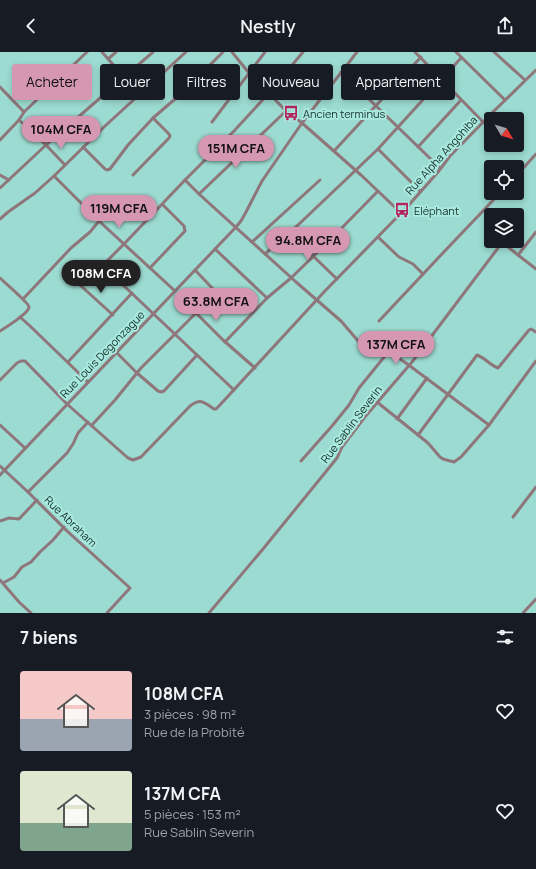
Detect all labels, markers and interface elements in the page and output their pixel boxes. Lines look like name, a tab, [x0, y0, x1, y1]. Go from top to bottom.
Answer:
text: Nestly	[240, 14, 296, 38]
icon: back	[20, 15, 42, 37]
icon: share	[494, 15, 516, 37]
chip: Acheter	[12, 64, 92, 100]
chip: Louer	[100, 64, 165, 100]
chip: Filtres	[173, 64, 240, 100]
chip: Nouveau	[248, 64, 333, 100]
chip: Appartement	[341, 64, 455, 100]
bus stop icon: Ancien terminus	[282, 104, 300, 122]
place label: Ancien terminus	[303, 106, 386, 121]
street label: Rue Alpha Angohiba	[402, 112, 480, 198]
north arrow	[484, 112, 524, 152]
map controls	[484, 112, 524, 248]
pin: 104M CFA	[20, 116, 102, 150]
text: 104M CFA	[31, 120, 91, 138]
pin: 151M CFA	[195, 135, 277, 169]
text: 151M CFA	[207, 139, 265, 157]
button: locate	[484, 160, 524, 200]
pin: 119M CFA	[78, 195, 160, 229]
text: 119M CFA	[90, 199, 148, 217]
bus stop icon: Eléphant	[393, 201, 411, 219]
place label: Eléphant	[414, 203, 459, 218]
button: layers	[484, 208, 524, 248]
pin: 94.8M CFA	[262, 227, 354, 261]
text: 94.8M CFA	[275, 231, 341, 249]
pin: 108M CFA	[60, 260, 142, 294]
text: 108M CFA	[71, 264, 131, 282]
pin: 63.8M CFA	[170, 288, 262, 322]
text: 63.8M CFA	[183, 292, 249, 310]
street label: Rue Louis Degonzague	[56, 307, 148, 401]
pin: 137M CFA	[355, 331, 437, 365]
text: 137M CFA	[367, 335, 425, 353]
street label: Rue Sablin Severin	[317, 382, 385, 466]
street label: Rue Abraham	[42, 492, 100, 550]
text: 7 biens	[20, 626, 78, 649]
icon: filters	[494, 626, 516, 648]
text: 108M CFA	[144, 682, 224, 705]
icon: home	[52, 687, 100, 735]
icon: heart	[494, 700, 516, 722]
text: 3 pièces · 98 m²	[144, 705, 236, 723]
text: Rue de la Probité	[144, 723, 245, 741]
text: 137M CFA	[144, 782, 221, 805]
icon: home	[52, 787, 100, 835]
icon: heart	[494, 800, 516, 822]
text: 5 pièces · 153 m²	[144, 805, 241, 823]
text: Rue Sablin Severin	[144, 823, 254, 841]

